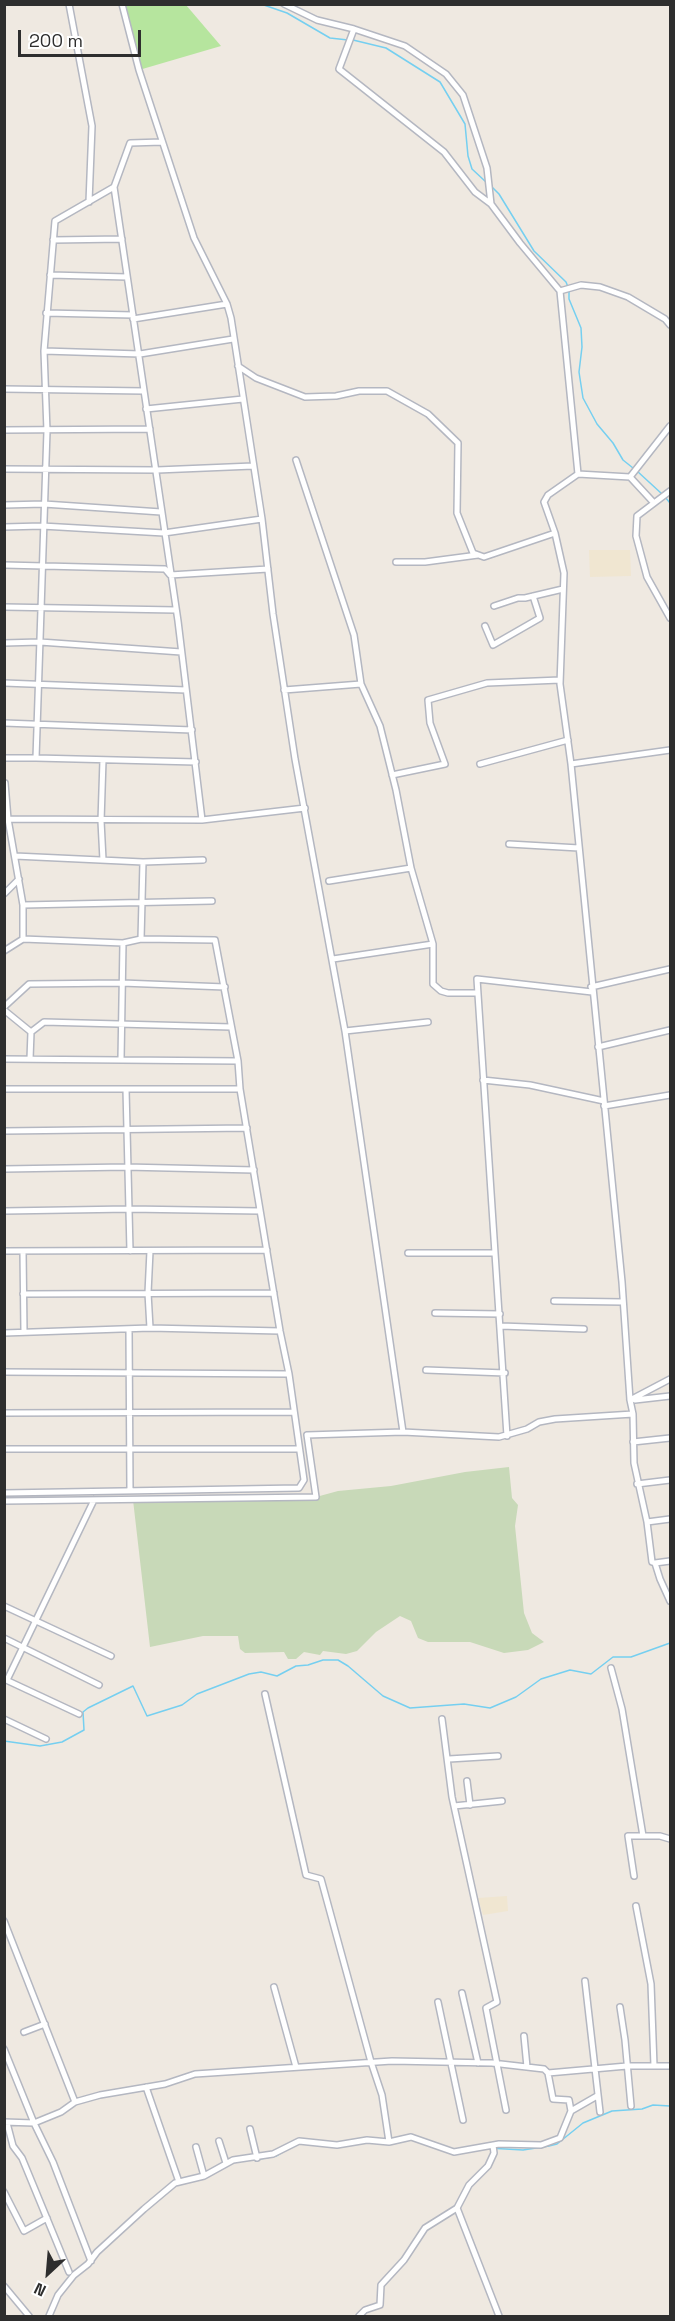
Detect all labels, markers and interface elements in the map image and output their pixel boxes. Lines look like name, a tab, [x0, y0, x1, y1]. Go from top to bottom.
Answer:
scale bar	[21, 18, 144, 56]
text: 200 m	[29, 29, 83, 52]
north arrow	[18, 2243, 78, 2303]
text: N	[30, 2278, 49, 2301]

